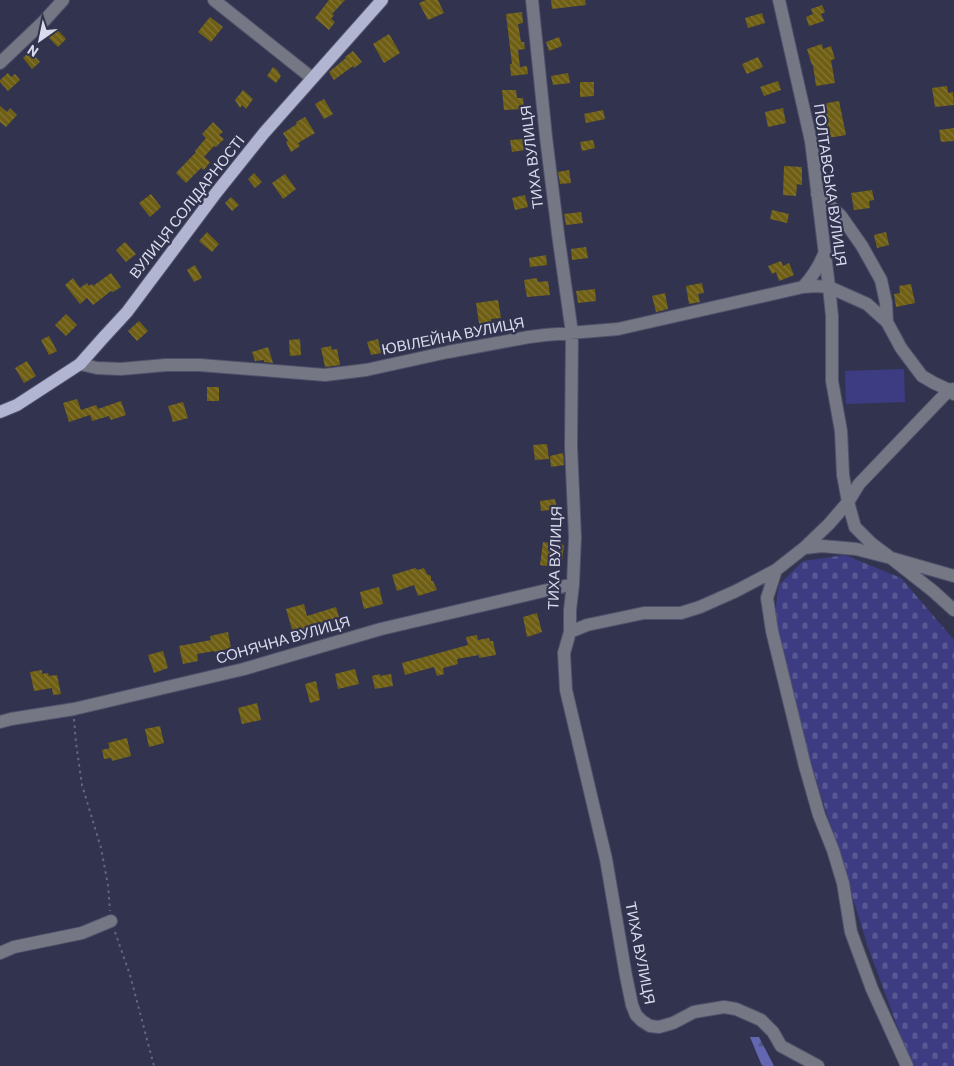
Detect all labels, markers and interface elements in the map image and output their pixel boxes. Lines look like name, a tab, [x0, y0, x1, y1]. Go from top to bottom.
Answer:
north arrow	[15, 15, 65, 65]
text: N	[24, 42, 41, 61]
street label: ПОЛТАВСЬКА ВУЛИЦЯ	[811, 102, 851, 267]
street label: ТИХА ВУЛИЦЯ	[516, 104, 546, 210]
street label: ВУЛИЦЯ СОЛІДАРНОСТІ	[125, 131, 248, 281]
street label: ЮВІЛЕЙНА ВУЛИЦЯ	[380, 312, 526, 358]
street label: ТИХА ВУЛИЦЯ	[543, 506, 565, 610]
street label: СОНЯЧНА ВУЛИЦЯ	[214, 611, 352, 667]
street label: ТИХА ВУЛИЦЯ	[622, 900, 660, 1006]

